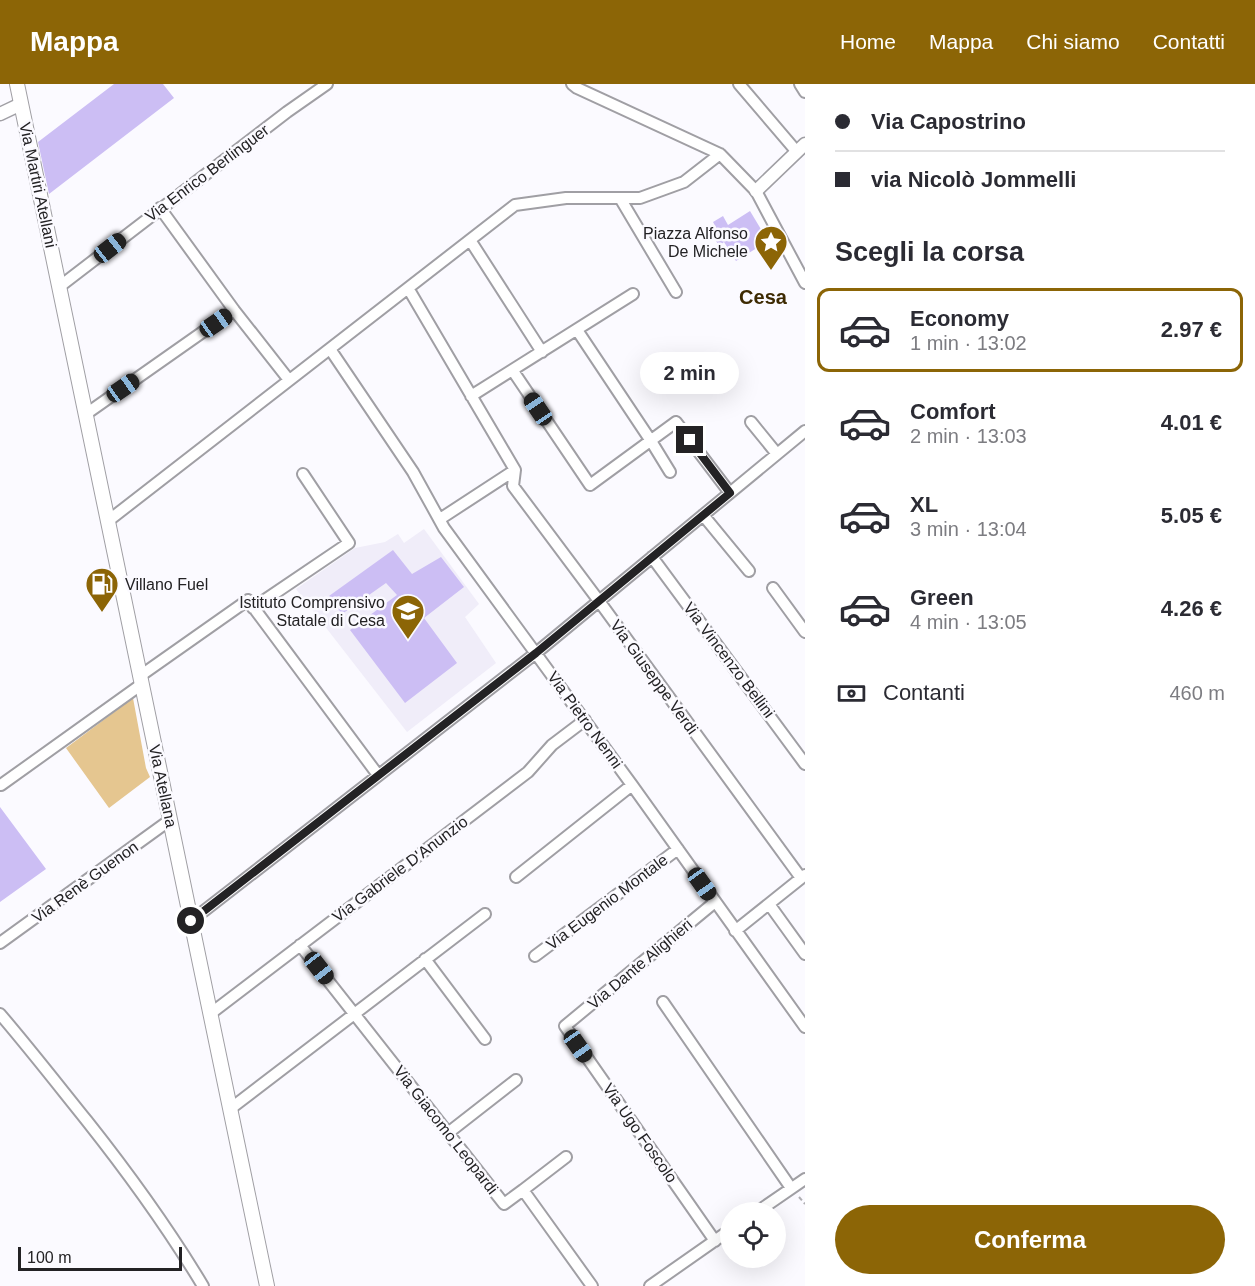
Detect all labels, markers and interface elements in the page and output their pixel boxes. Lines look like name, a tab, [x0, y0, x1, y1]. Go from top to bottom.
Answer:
text: Mappa	[30, 26, 119, 57]
text: Home	[840, 30, 896, 53]
text: Mappa	[929, 30, 993, 53]
text: Chi siamo	[1026, 30, 1120, 53]
text: Contatti	[1153, 30, 1225, 53]
text: Via Capostrino	[871, 109, 1026, 134]
street label: Via Martiri Atellani	[16, 121, 60, 249]
street label: Via Enrico Berlinguer	[142, 121, 273, 225]
text: via Nicolò Jommelli	[871, 167, 1076, 192]
place icon: Piazza Alfonso De Michele	[753, 224, 789, 271]
place label: Piazza Alfonso De Michele	[643, 225, 748, 260]
car	[90, 230, 130, 266]
text: Scegli la corsa	[835, 237, 1024, 267]
district label: Cesa	[739, 286, 788, 308]
icon: car	[838, 303, 892, 357]
car	[196, 305, 236, 341]
text: Economy	[910, 306, 1009, 331]
text: 2.97 €	[1161, 317, 1222, 342]
text: 1 min · 13:02	[910, 332, 1027, 354]
callout: 2 min	[640, 353, 740, 395]
text: 2 min	[663, 362, 716, 384]
car	[103, 370, 143, 406]
car	[520, 389, 556, 429]
icon: car	[838, 396, 892, 450]
text: Comfort	[910, 399, 996, 424]
text: 4.01 €	[1161, 410, 1222, 435]
text: 2 min · 13:03	[910, 425, 1027, 447]
route end	[676, 426, 703, 453]
icon: car	[838, 489, 892, 543]
text: XL	[910, 492, 938, 517]
text: 5.05 €	[1161, 503, 1222, 528]
text: 3 min · 13:04	[910, 518, 1027, 540]
fuel station icon: Villano Fuel	[84, 566, 120, 613]
place label: Villano Fuel	[125, 576, 208, 593]
icon: car	[838, 582, 892, 636]
text: Green	[910, 585, 974, 610]
school or university icon: Istituto Comprensivo Statale di Cesa	[390, 593, 426, 640]
place label: Istituto Comprensivo Statale di Cesa	[239, 594, 385, 629]
text: 4.26 €	[1161, 596, 1222, 621]
street label: Via Vincenzo Bellini	[680, 599, 778, 721]
text: 4 min · 13:05	[910, 611, 1027, 633]
street label: Via Giuseppe Verdi	[607, 617, 701, 737]
street label: Via Pietro Nenni	[544, 668, 626, 772]
icon: cash	[835, 677, 868, 710]
text: Contanti	[883, 680, 965, 705]
text: 460 m	[1169, 682, 1225, 704]
street label: Via Atellana	[146, 743, 180, 829]
street label: Via Gabriele D'Anunzio	[329, 813, 471, 925]
street label: Via Renè Guenon	[29, 838, 141, 926]
street label: Via Eugenio Montale	[543, 851, 671, 953]
car	[684, 864, 720, 904]
route start	[177, 907, 204, 934]
street label: Via Dante Alighieri	[585, 916, 695, 1012]
car	[301, 948, 337, 988]
car	[560, 1026, 596, 1066]
street label: Via Giacomo Leopardi	[391, 1063, 501, 1197]
street label: Via Ugo Foscolo	[599, 1080, 681, 1186]
map controls	[720, 1202, 786, 1268]
button: locate	[720, 1202, 786, 1268]
button: Conferma	[835, 1205, 1225, 1274]
scale bar	[18, 1244, 182, 1272]
text: 100 m	[27, 1249, 71, 1266]

